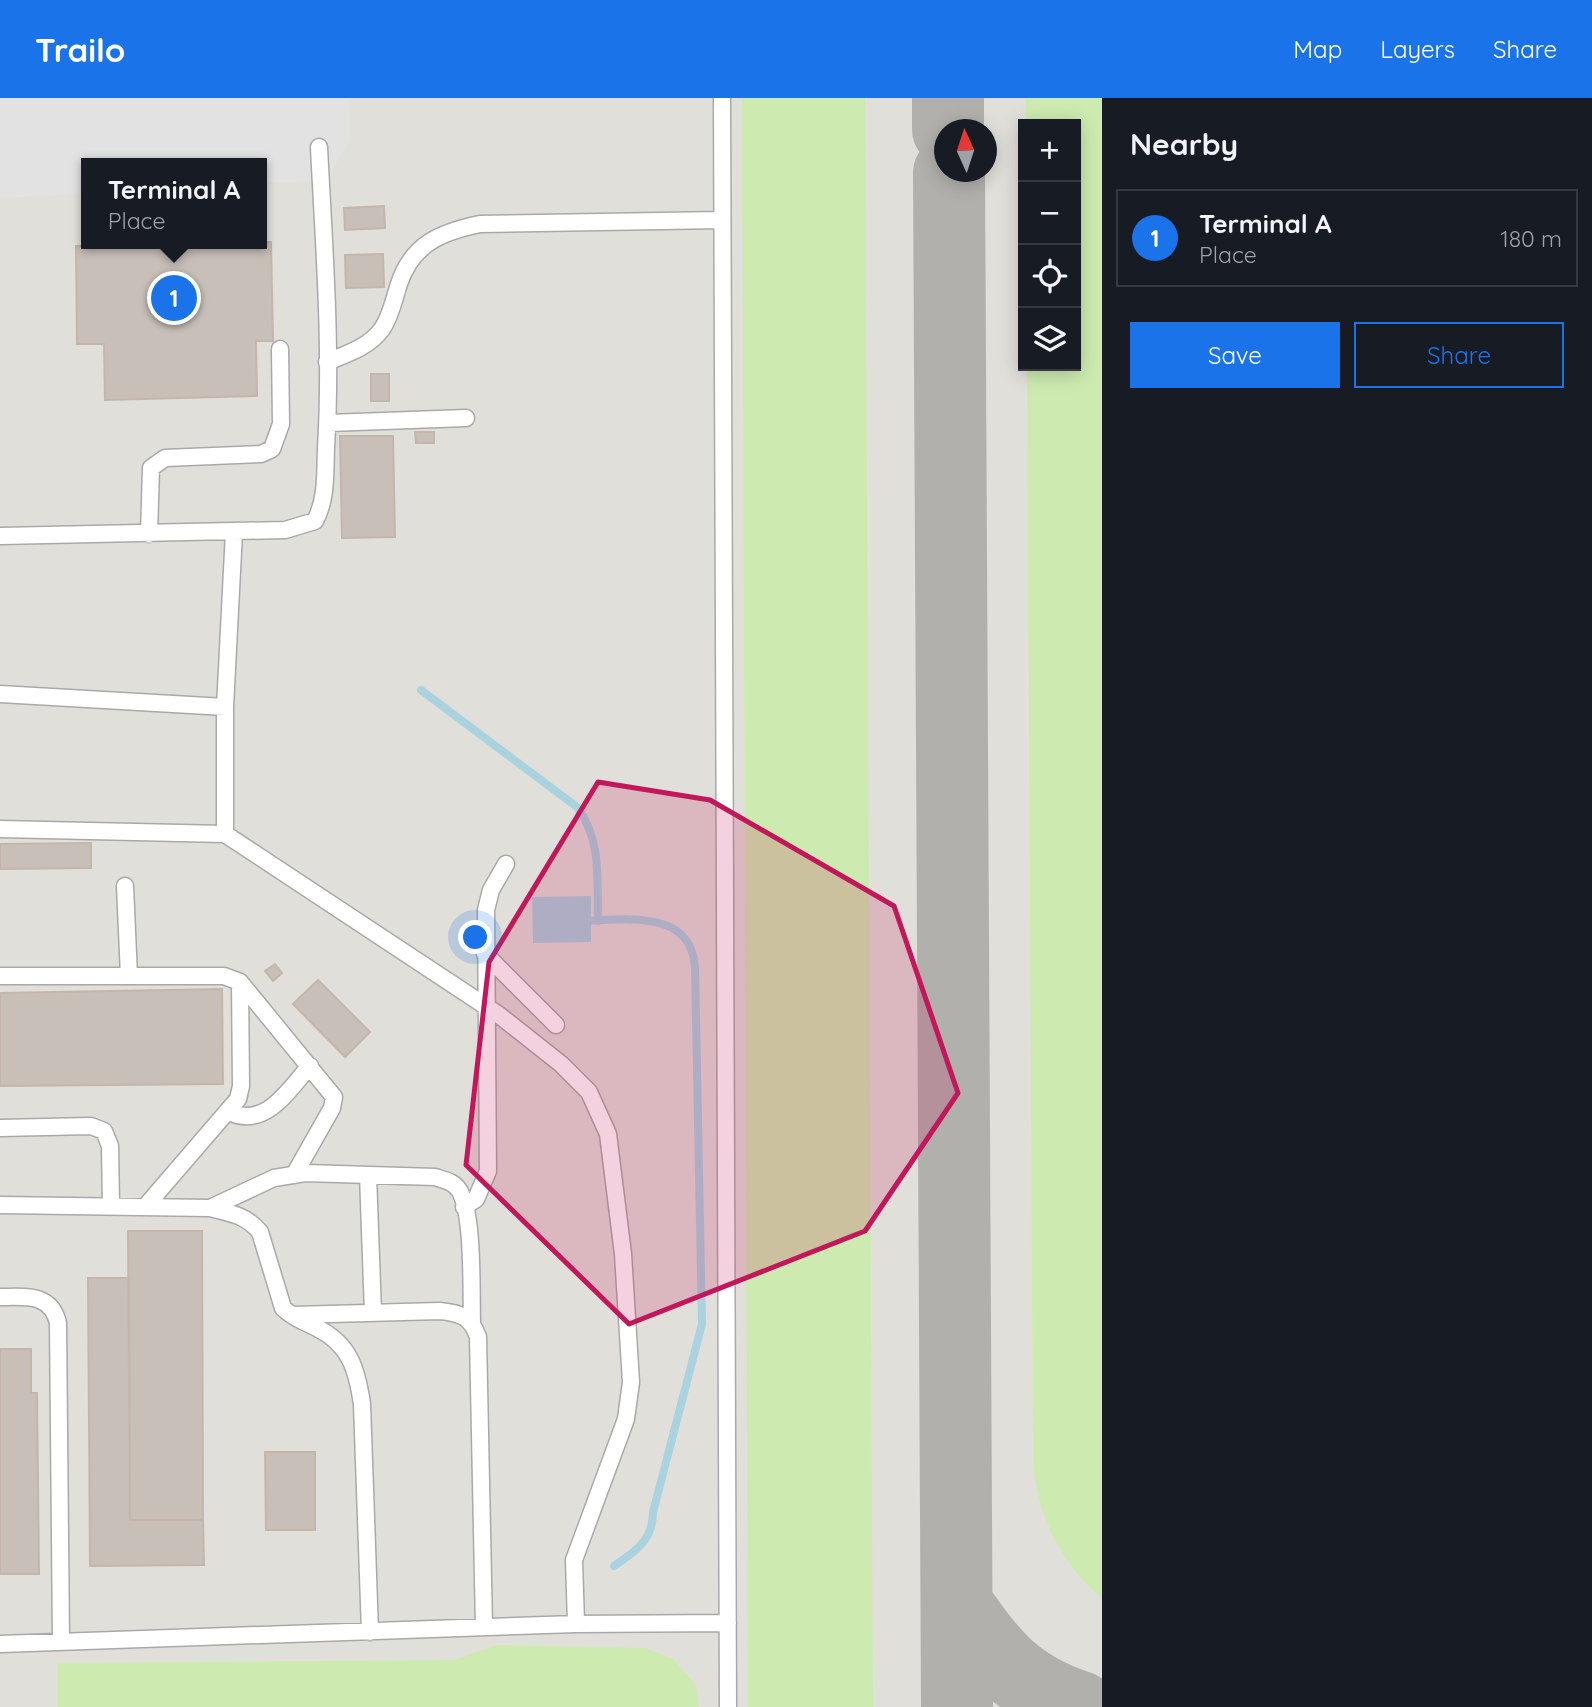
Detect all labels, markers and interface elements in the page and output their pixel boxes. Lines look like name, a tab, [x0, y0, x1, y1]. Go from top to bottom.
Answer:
text: Trailo	[35, 29, 125, 70]
text: Map	[1293, 34, 1342, 64]
text: Layers	[1380, 34, 1455, 64]
text: Share	[1493, 34, 1557, 64]
north arrow	[934, 119, 997, 182]
map controls	[1018, 119, 1081, 371]
button: +	[1018, 119, 1081, 182]
text: Nearby	[1130, 125, 1238, 163]
popup	[81, 158, 267, 249]
text: Terminal A	[108, 173, 240, 206]
button: −	[1018, 182, 1081, 245]
text: Place	[108, 206, 166, 235]
text: Terminal A	[1199, 207, 1332, 240]
text: 1	[1151, 224, 1159, 253]
text: 180 m	[1500, 224, 1562, 253]
text: Place	[1199, 240, 1257, 269]
button: locate	[1018, 245, 1081, 308]
pin: 1	[151, 272, 197, 324]
button: layers	[1018, 308, 1081, 371]
button: Save	[1130, 322, 1340, 388]
button: Share	[1354, 322, 1564, 388]
your location	[458, 920, 492, 954]

